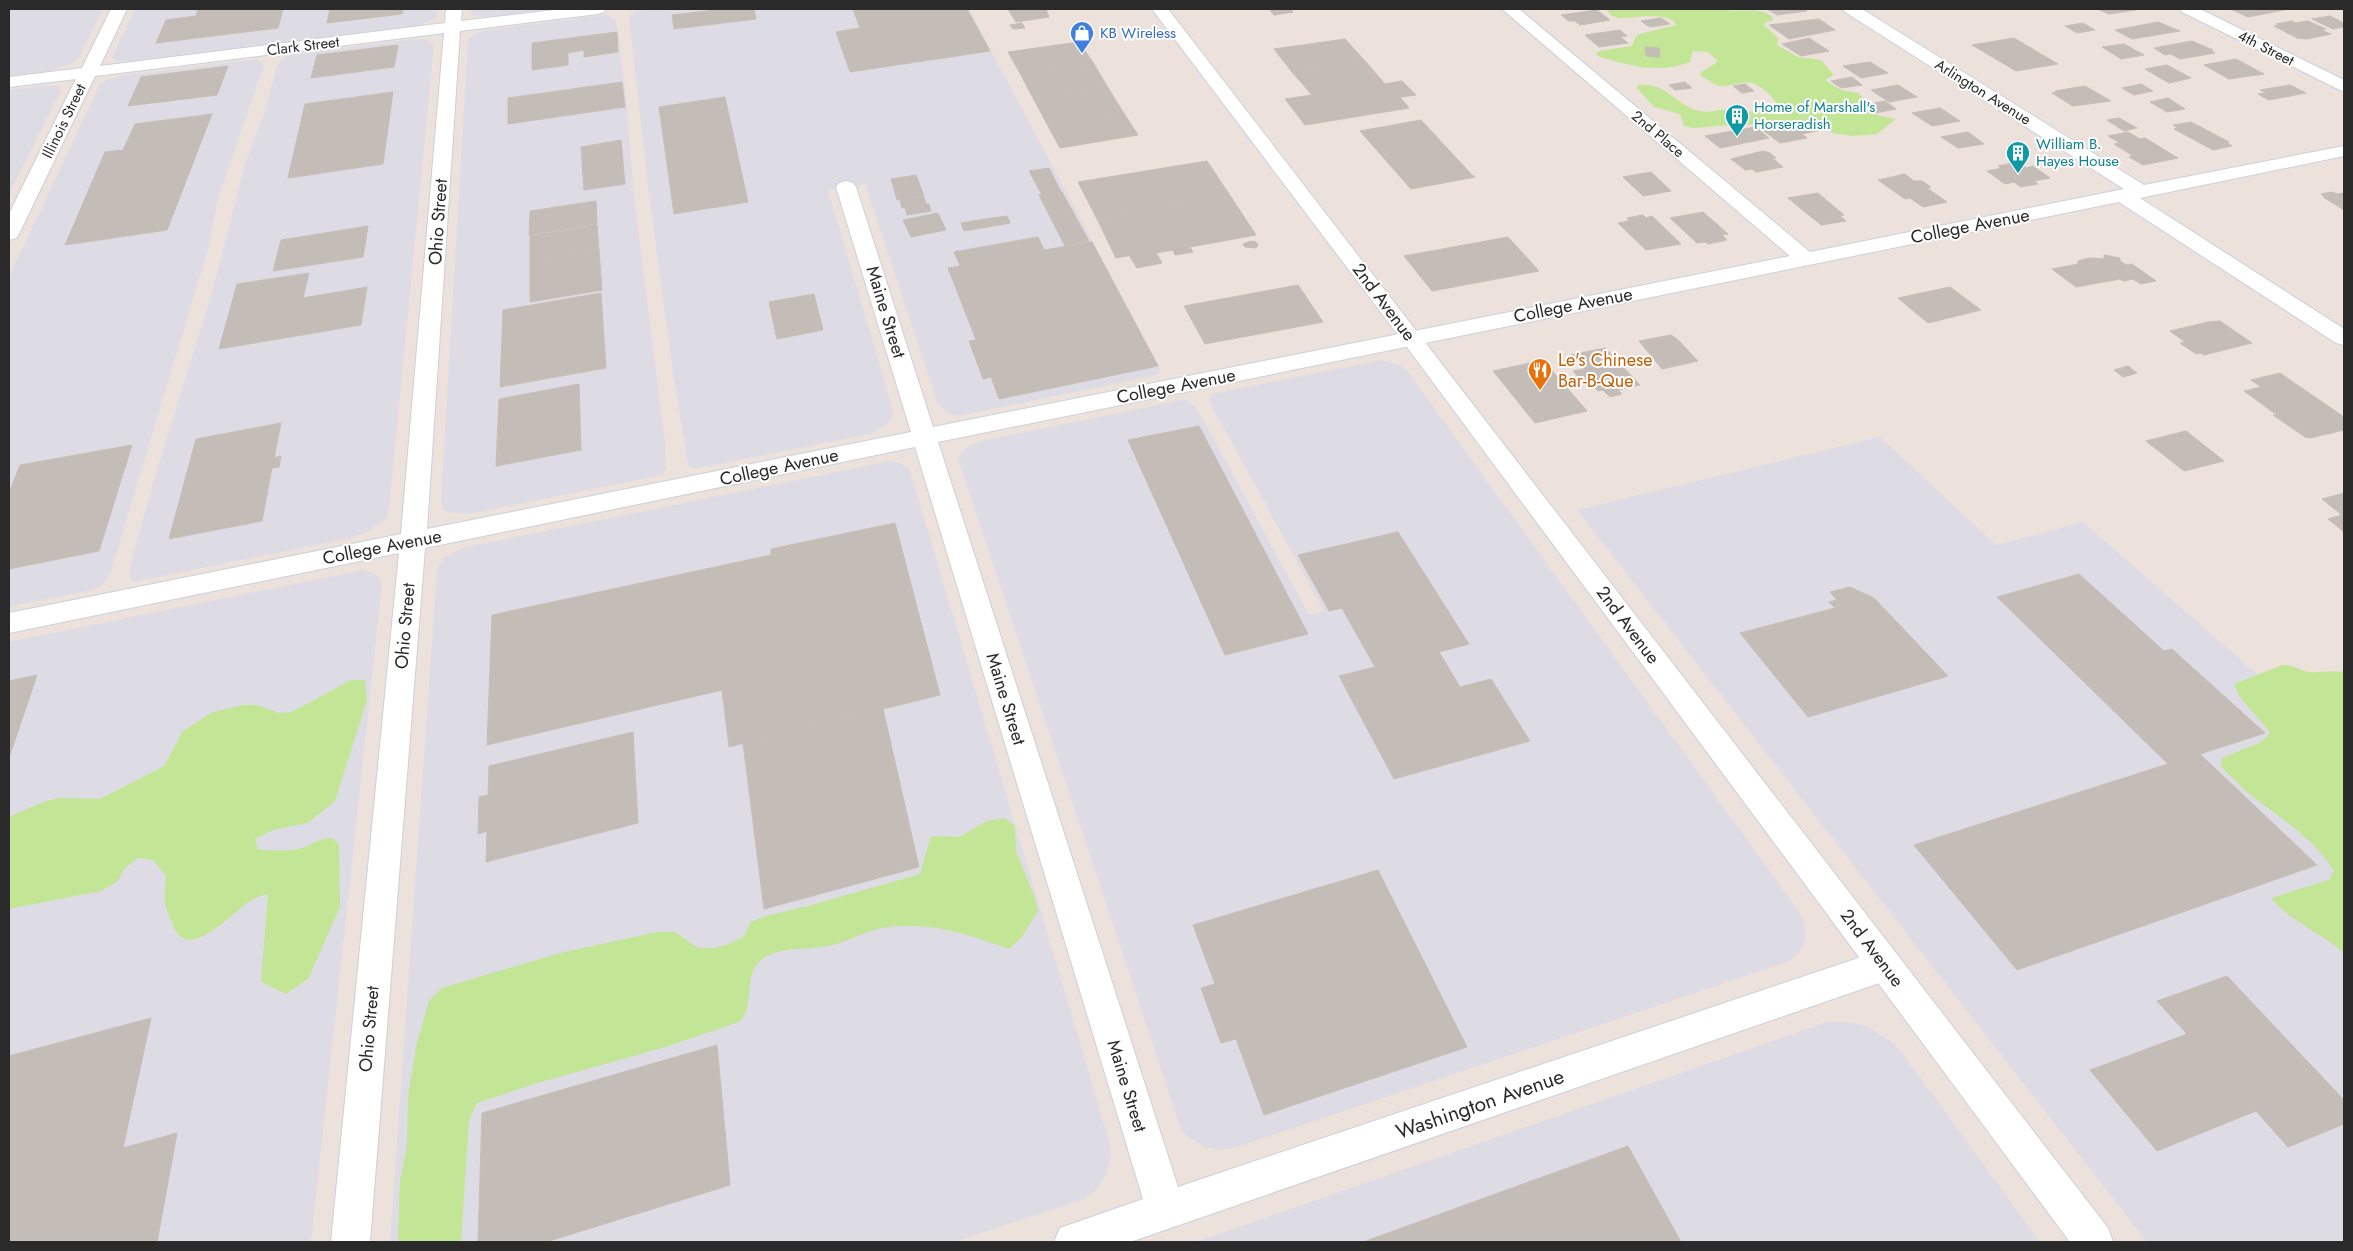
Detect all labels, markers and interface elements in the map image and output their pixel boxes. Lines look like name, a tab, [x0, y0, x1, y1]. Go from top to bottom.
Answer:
shop icon: KB Wireless	[1069, 20, 1095, 54]
place label: KB Wireless	[1100, 22, 1176, 44]
street label: 4th Street	[2234, 24, 2298, 72]
street label: Clark Street	[265, 31, 341, 61]
street label: Arlington Avenue	[1931, 54, 2036, 131]
street label: Illinois Street	[36, 80, 92, 162]
place label: Home of Marshall's Horseradish	[1754, 96, 1875, 135]
building icon: Home of Marshall's Horseradish	[1724, 103, 1750, 137]
street label: 2nd Place	[1627, 105, 1690, 163]
place label: William B. Hayes House	[2036, 133, 2119, 172]
building icon: William B. Hayes House	[2005, 140, 2031, 174]
street label: Ohio Street	[422, 177, 454, 266]
street label: College Avenue	[1908, 202, 2032, 250]
street label: 2nd Avenue	[1346, 258, 1422, 346]
street label: Maine Street	[860, 263, 913, 362]
street label: College Avenue	[1511, 281, 1635, 329]
place label: Le's Chinese Bar-B-Que	[1558, 347, 1653, 394]
restaurant icon: Le's Chinese Bar-B-Que	[1527, 357, 1553, 391]
street label: College Avenue	[1114, 362, 1238, 410]
street label: College Avenue	[717, 442, 841, 492]
street label: College Avenue	[320, 523, 444, 571]
street label: Ohio Street	[388, 581, 422, 670]
street label: 2nd Avenue	[1590, 581, 1666, 669]
street label: Maine Street	[980, 650, 1033, 749]
street label: 2nd Avenue	[1834, 904, 1910, 992]
street label: Ohio Street	[352, 984, 386, 1073]
street label: Maine Street	[1101, 1037, 1154, 1136]
street label: Washington Avenue	[1392, 1061, 1568, 1147]

